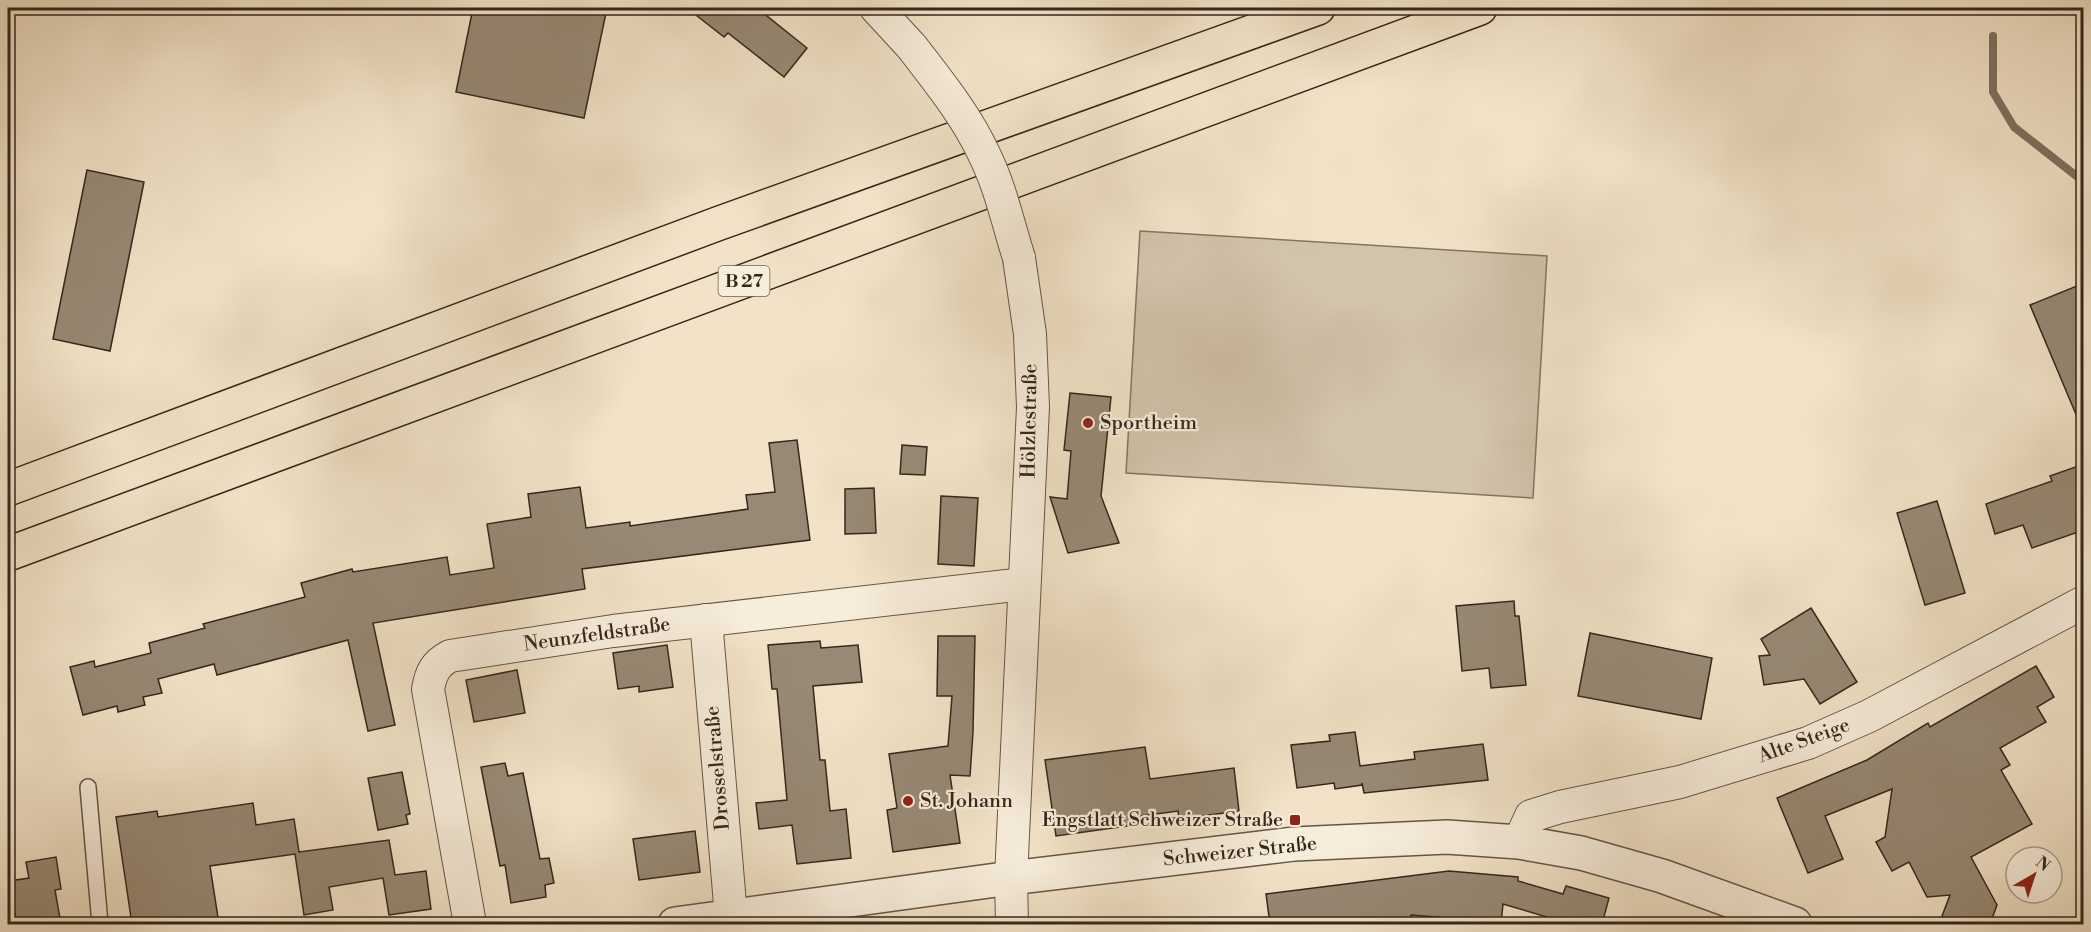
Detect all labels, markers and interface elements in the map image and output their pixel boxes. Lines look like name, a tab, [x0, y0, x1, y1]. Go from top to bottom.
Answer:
road number: B 27	[718, 266, 770, 296]
street label: Hölzlestraße	[1017, 363, 1043, 479]
place label: Sportheim	[1100, 411, 1197, 436]
marker: Sportheim	[1081, 416, 1095, 430]
street label: Neunzfeldstraße	[522, 612, 672, 658]
street label: Drosselstraße	[700, 705, 736, 831]
street label: Alte Steige	[1754, 713, 1853, 770]
place label: St. Johann	[920, 789, 1013, 814]
marker: St. Johann	[901, 794, 915, 808]
place label: Engstlatt Schweizer Straße	[1042, 808, 1283, 833]
marker: Engstlatt Schweizer Straße	[1288, 813, 1302, 827]
street label: Schweizer Straße	[1162, 831, 1318, 873]
north arrow	[2004, 845, 2064, 905]
text: N	[2032, 852, 2054, 876]

